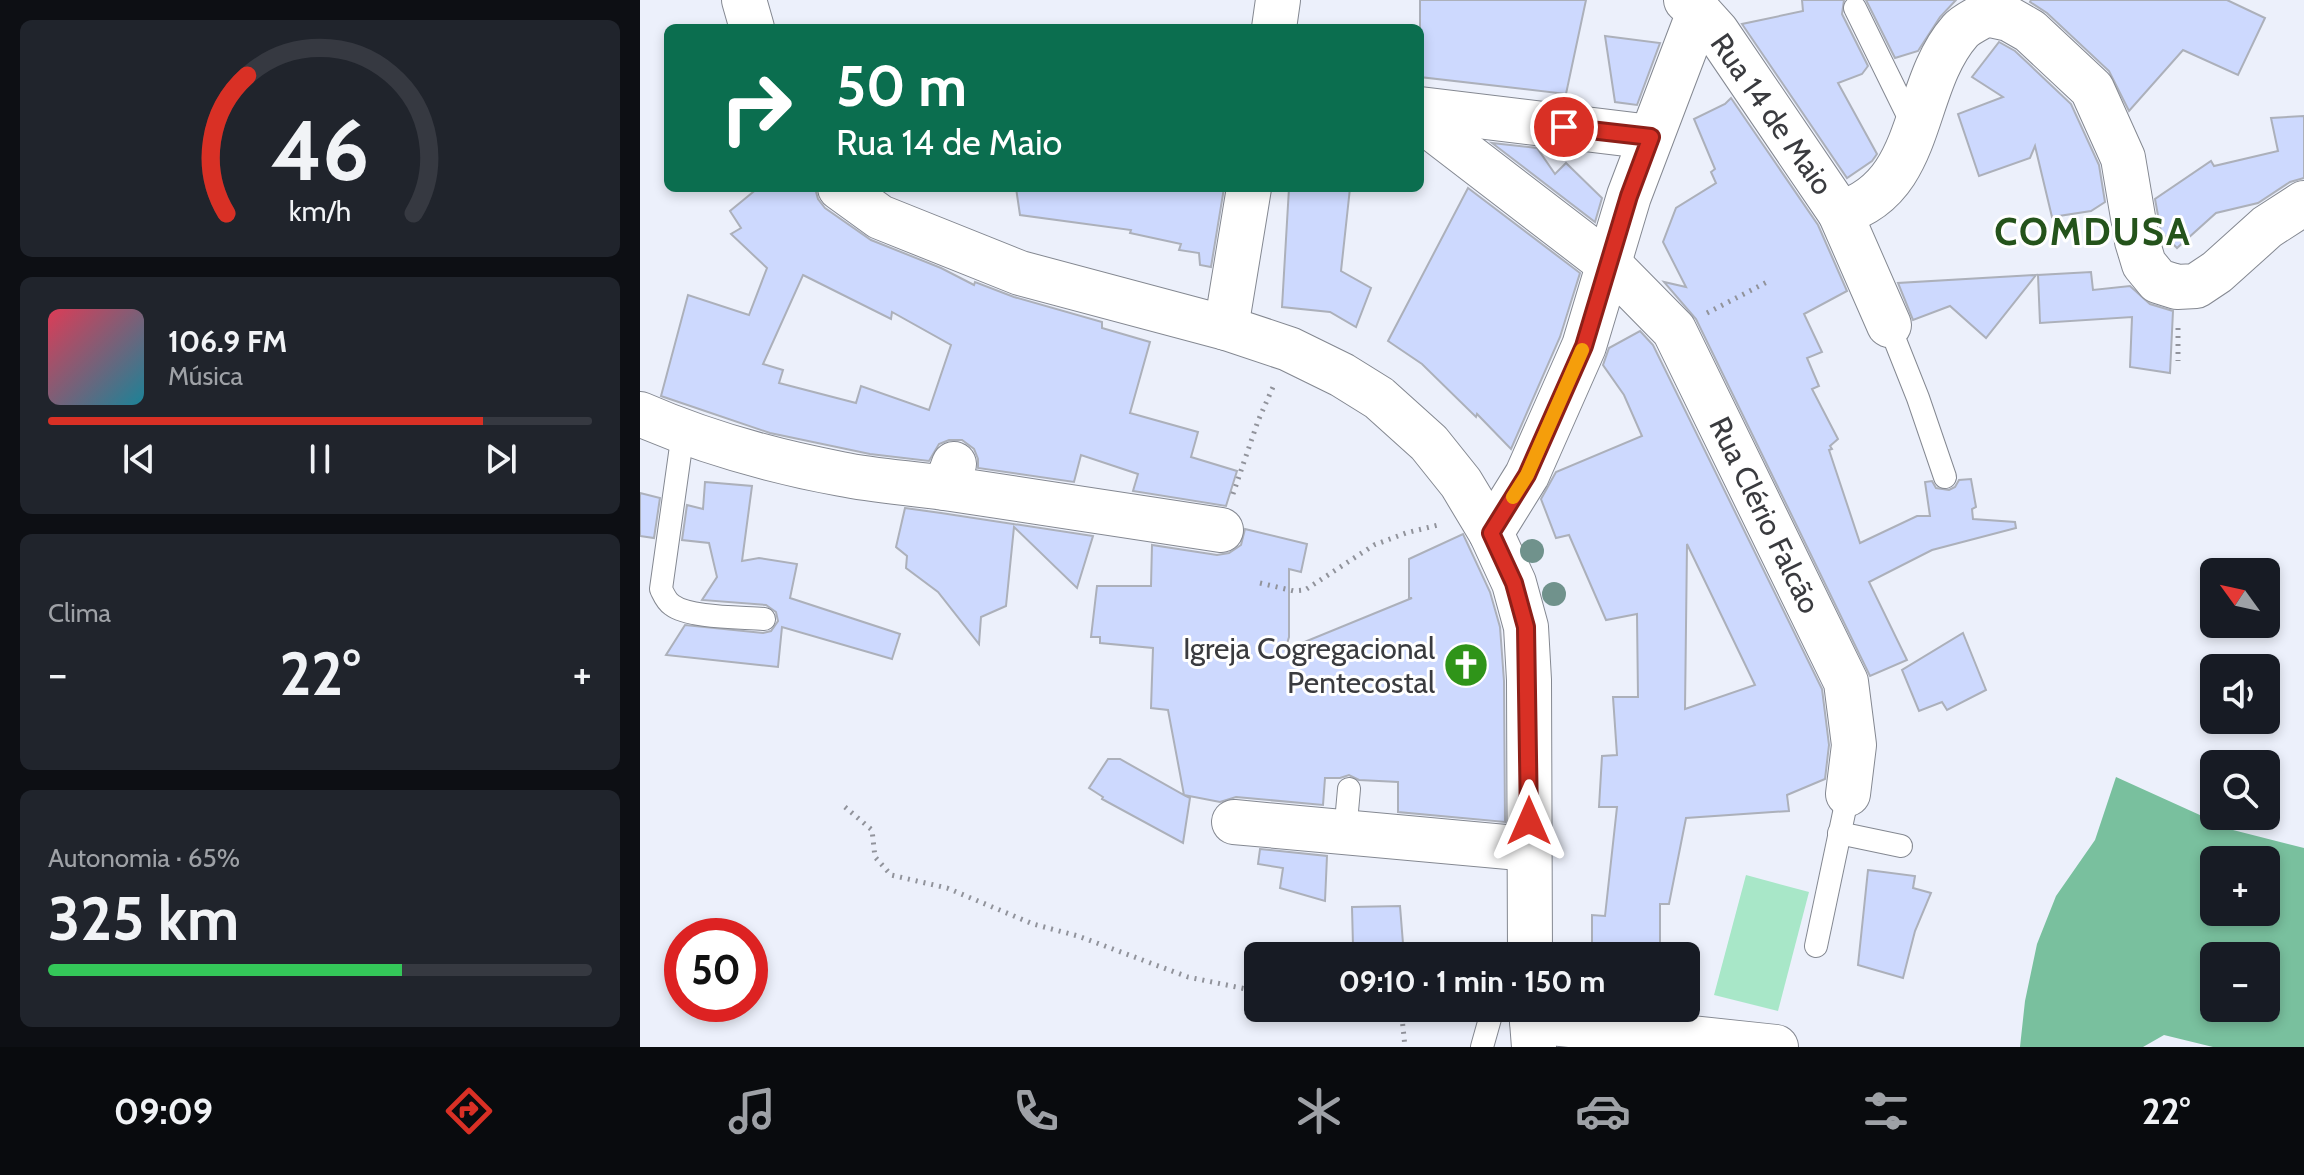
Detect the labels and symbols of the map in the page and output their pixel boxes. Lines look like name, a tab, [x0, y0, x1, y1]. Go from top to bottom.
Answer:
street label: Rua 14 de Maio	[1703, 26, 1841, 202]
pin	[1530, 93, 1598, 161]
district label: COMDUSA	[1994, 208, 2192, 255]
street label: Rua Clério Falcão	[1701, 411, 1829, 619]
north arrow	[2200, 558, 2280, 638]
place label: Igreja Cogregacional Pentecostal	[1183, 630, 1435, 701]
church icon: Igreja Cogregacional Pentecostal	[1442, 641, 1490, 689]
position arrow	[1487, 779, 1571, 863]
speed limit sign: 50	[664, 918, 768, 1022]

